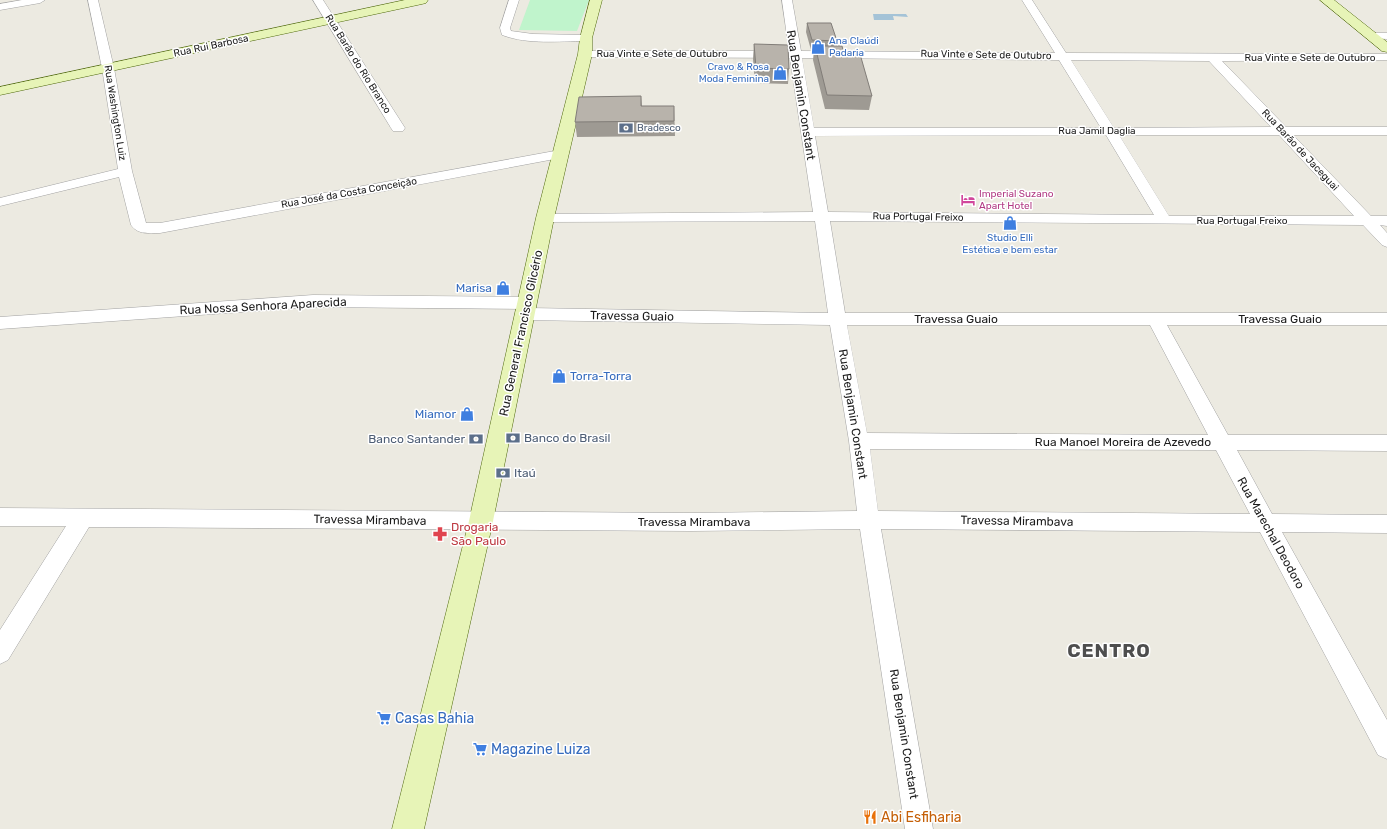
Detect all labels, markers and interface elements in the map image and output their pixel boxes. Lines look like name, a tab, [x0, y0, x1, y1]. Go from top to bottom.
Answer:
street label: Rua Barão do Rio Branco	[323, 12, 394, 116]
street label: Rua Benjamin Constant	[784, 29, 818, 161]
street label: Rua Rui Barbosa	[172, 32, 250, 60]
place label: Ana Claúdi Padaria	[829, 35, 879, 59]
shop icon: Ana Claúdi Padaria	[810, 39, 826, 55]
street label: Rua Vinte e Sete de Outubro	[596, 48, 728, 60]
street label: Rua Vinte e Sete de Outubro	[920, 48, 1052, 62]
street label: Rua Vinte e Sete de Outubro	[1244, 52, 1376, 64]
place label: Cravo & Rosa Moda Feminina	[699, 61, 769, 85]
street label: Rua Washington Luiz	[102, 64, 128, 162]
shop icon: Cravo & Rosa Moda Feminina	[772, 65, 788, 81]
street label: Rua Barão de Jaceguai	[1259, 107, 1341, 193]
bank icon: Bradesco	[618, 120, 634, 136]
place label: Bradesco	[637, 122, 681, 134]
street label: Rua Jamil Daglia	[1058, 125, 1136, 137]
street label: Rua José da Costa Conceição	[280, 175, 418, 211]
place label: Imperial Suzano Apart Hotel	[979, 188, 1054, 212]
hotel icon: Imperial Suzano Apart Hotel	[960, 192, 976, 208]
street label: Rua Portugal Freixo	[872, 210, 964, 224]
shop icon: Studio Elli Estética e bem estar	[1002, 215, 1018, 231]
street label: Rua Portugal Freixo	[1196, 215, 1288, 227]
place label: Studio Elli Estética e bem estar	[962, 232, 1058, 256]
street label: Rua General Francisco Glicério	[497, 249, 545, 417]
shop icon: Marisa	[495, 280, 511, 296]
place label: Marisa	[456, 281, 492, 295]
street label: Rua Nossa Senhora Aparecida	[179, 295, 347, 317]
street label: Travessa Guaio	[590, 308, 674, 324]
street label: Travessa Guaio	[914, 312, 998, 326]
street label: Travessa Guaio	[1238, 312, 1322, 326]
street label: Rua Benjamin Constant	[836, 348, 870, 480]
shop icon: Torra-Torra	[551, 368, 567, 384]
place label: Torra-Torra	[570, 369, 632, 383]
shop icon: Miamor	[459, 406, 475, 422]
place label: Miamor	[415, 407, 456, 421]
bank icon: Banco do Brasil	[505, 430, 521, 446]
bank icon: Banco Santander	[468, 431, 484, 447]
place label: Banco do Brasil	[524, 431, 610, 445]
place label: Banco Santander	[368, 432, 465, 446]
street label: Rua Manoel Moreira de Azevedo	[1035, 435, 1211, 449]
bank icon: Itaú	[495, 465, 511, 481]
place label: Itaú	[514, 466, 536, 480]
street label: Rua Marechal Deodoro	[1234, 475, 1308, 591]
street label: Travessa Mirambava	[314, 512, 426, 528]
street label: Travessa Mirambava	[961, 513, 1073, 529]
street label: Travessa Mirambava	[638, 515, 750, 529]
place label: Drogaria São Paulo	[451, 520, 506, 548]
pharmacy icon: Drogaria São Paulo	[432, 526, 448, 542]
district label: CENTRO	[1067, 639, 1151, 662]
street label: Rua Benjamin Constant	[887, 668, 921, 800]
supermarket icon: Casas Bahia	[376, 710, 392, 726]
place label: Casas Bahia	[395, 710, 474, 727]
supermarket icon: Magazine Luiza	[472, 741, 488, 757]
place label: Magazine Luiza	[491, 741, 591, 758]
restaurant icon: Abi Esfiharia	[862, 809, 878, 825]
place label: Abi Esfiharia	[881, 809, 962, 826]

